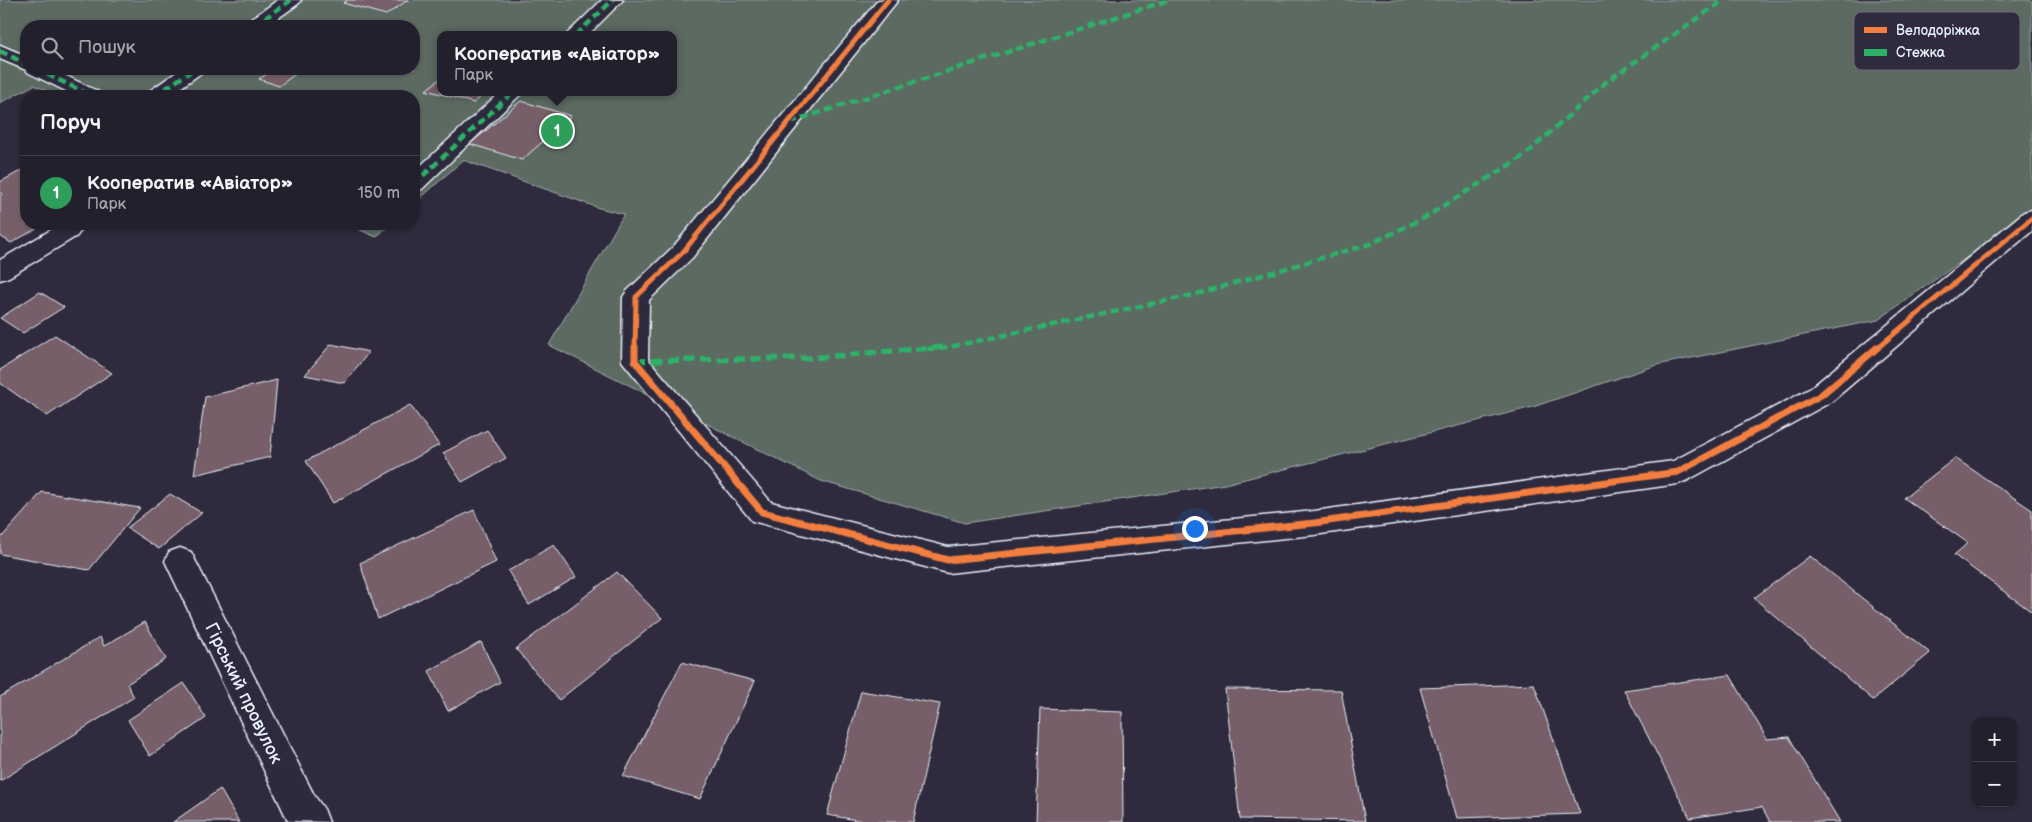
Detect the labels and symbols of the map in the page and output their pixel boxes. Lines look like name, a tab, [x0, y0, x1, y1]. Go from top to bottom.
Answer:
legend	[1854, 12, 2020, 70]
text: Велодоріжка	[1896, 22, 1981, 39]
text: Стежка	[1896, 44, 1946, 61]
pin: 1	[541, 112, 573, 150]
your location	[1182, 516, 1208, 542]
street label: Гірський провулок	[200, 619, 287, 767]

